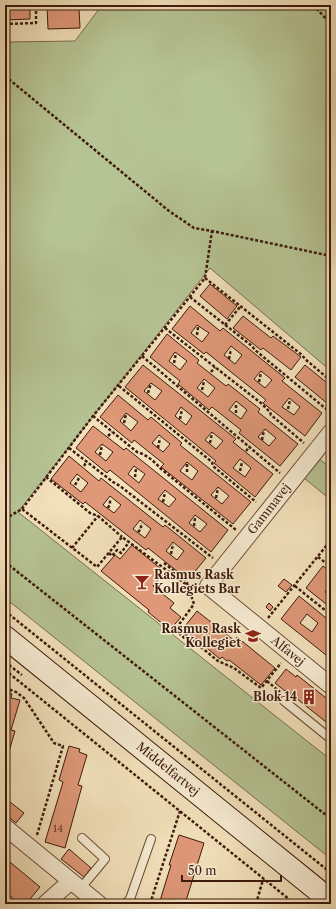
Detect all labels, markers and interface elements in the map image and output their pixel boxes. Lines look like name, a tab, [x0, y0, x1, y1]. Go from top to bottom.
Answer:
street label: Gammavej	[244, 480, 293, 537]
place label: Rasmus Rask Kollegiets Bar	[154, 567, 240, 596]
bar icon: Rasmus Rask Kollegiets Bar	[133, 573, 151, 591]
place label: Rasmus Rask Kollegiet	[161, 621, 242, 650]
school or university icon: Rasmus Rask Kollegiet	[244, 627, 262, 645]
street label: Alfavej	[268, 632, 308, 669]
building icon: Blok 14	[300, 688, 318, 706]
place label: Blok 14	[253, 689, 297, 704]
street label: Middelfartvej	[134, 739, 203, 799]
house number: 14	[53, 822, 63, 835]
scale bar	[182, 857, 281, 883]
text: 50 m	[188, 863, 217, 878]

